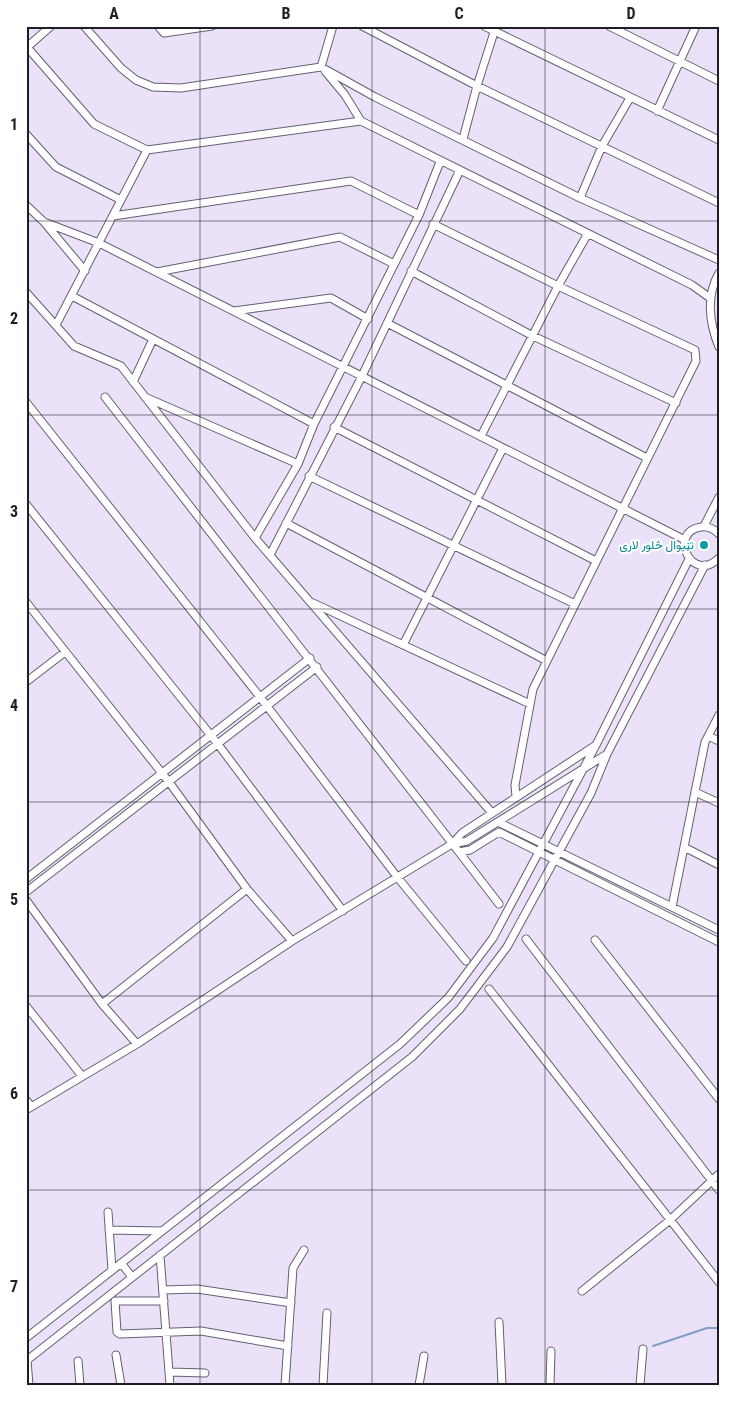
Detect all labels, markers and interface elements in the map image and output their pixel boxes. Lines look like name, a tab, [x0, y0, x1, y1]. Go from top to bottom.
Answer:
text: A	[109, 4, 119, 23]
text: B	[282, 4, 291, 23]
text: C	[454, 4, 464, 23]
text: D	[626, 4, 636, 23]
text: 1	[10, 115, 18, 134]
text: 2	[10, 309, 18, 328]
text: 3	[10, 502, 18, 521]
place label: تڼیوال څلور لاری	[619, 538, 694, 553]
marker: تڼیوال څلور لاری	[698, 539, 710, 551]
text: 4	[10, 696, 18, 715]
text: 5	[10, 890, 18, 909]
text: 6	[10, 1084, 18, 1103]
text: 7	[10, 1277, 18, 1296]

